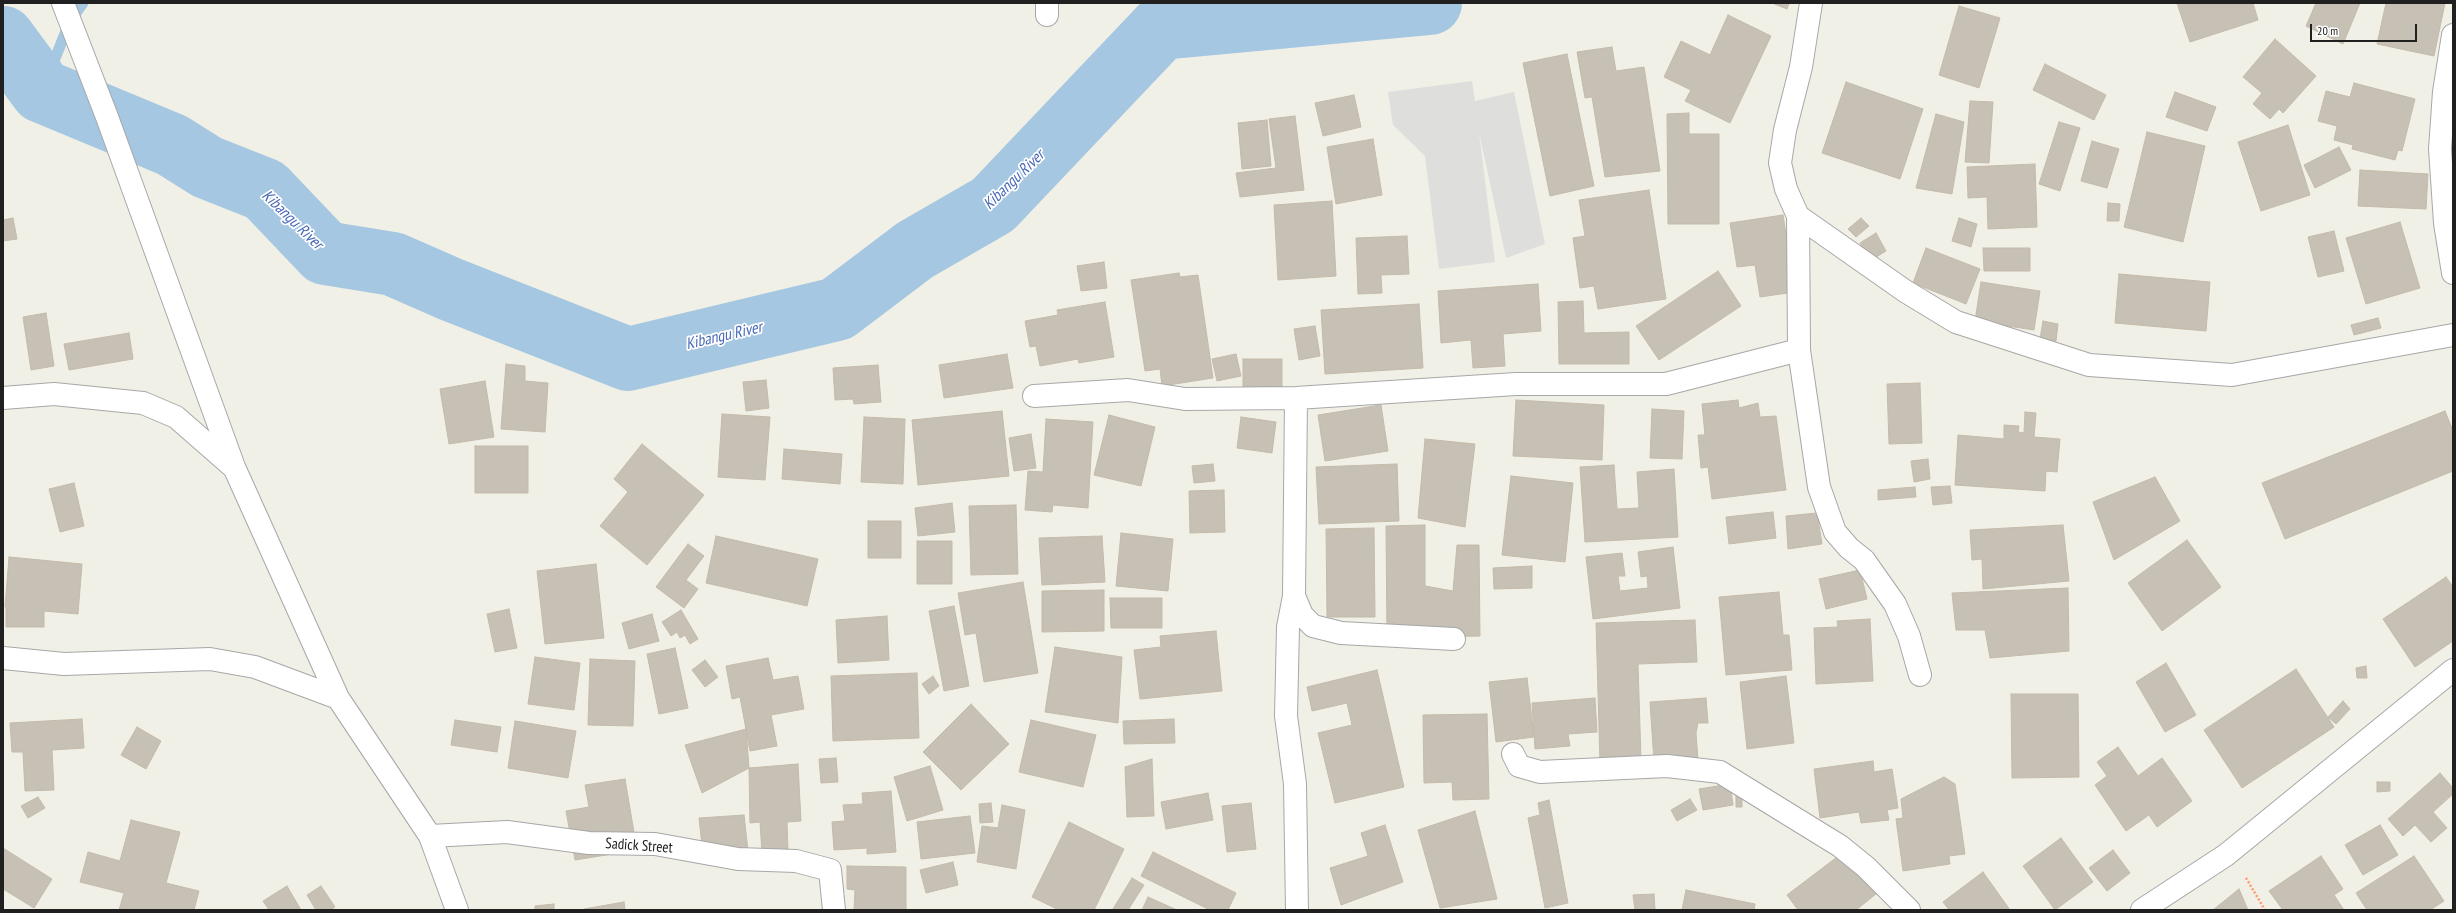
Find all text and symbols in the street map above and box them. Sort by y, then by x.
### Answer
scale bar [2312,16,2419,42]
text: 20 m [2317,23,2338,38]
water label: Kibangu River [980,146,1048,214]
water label: Kibangu River [258,186,326,254]
water label: Kibangu River [684,318,764,354]
street label: Sadick Street [605,835,673,857]

